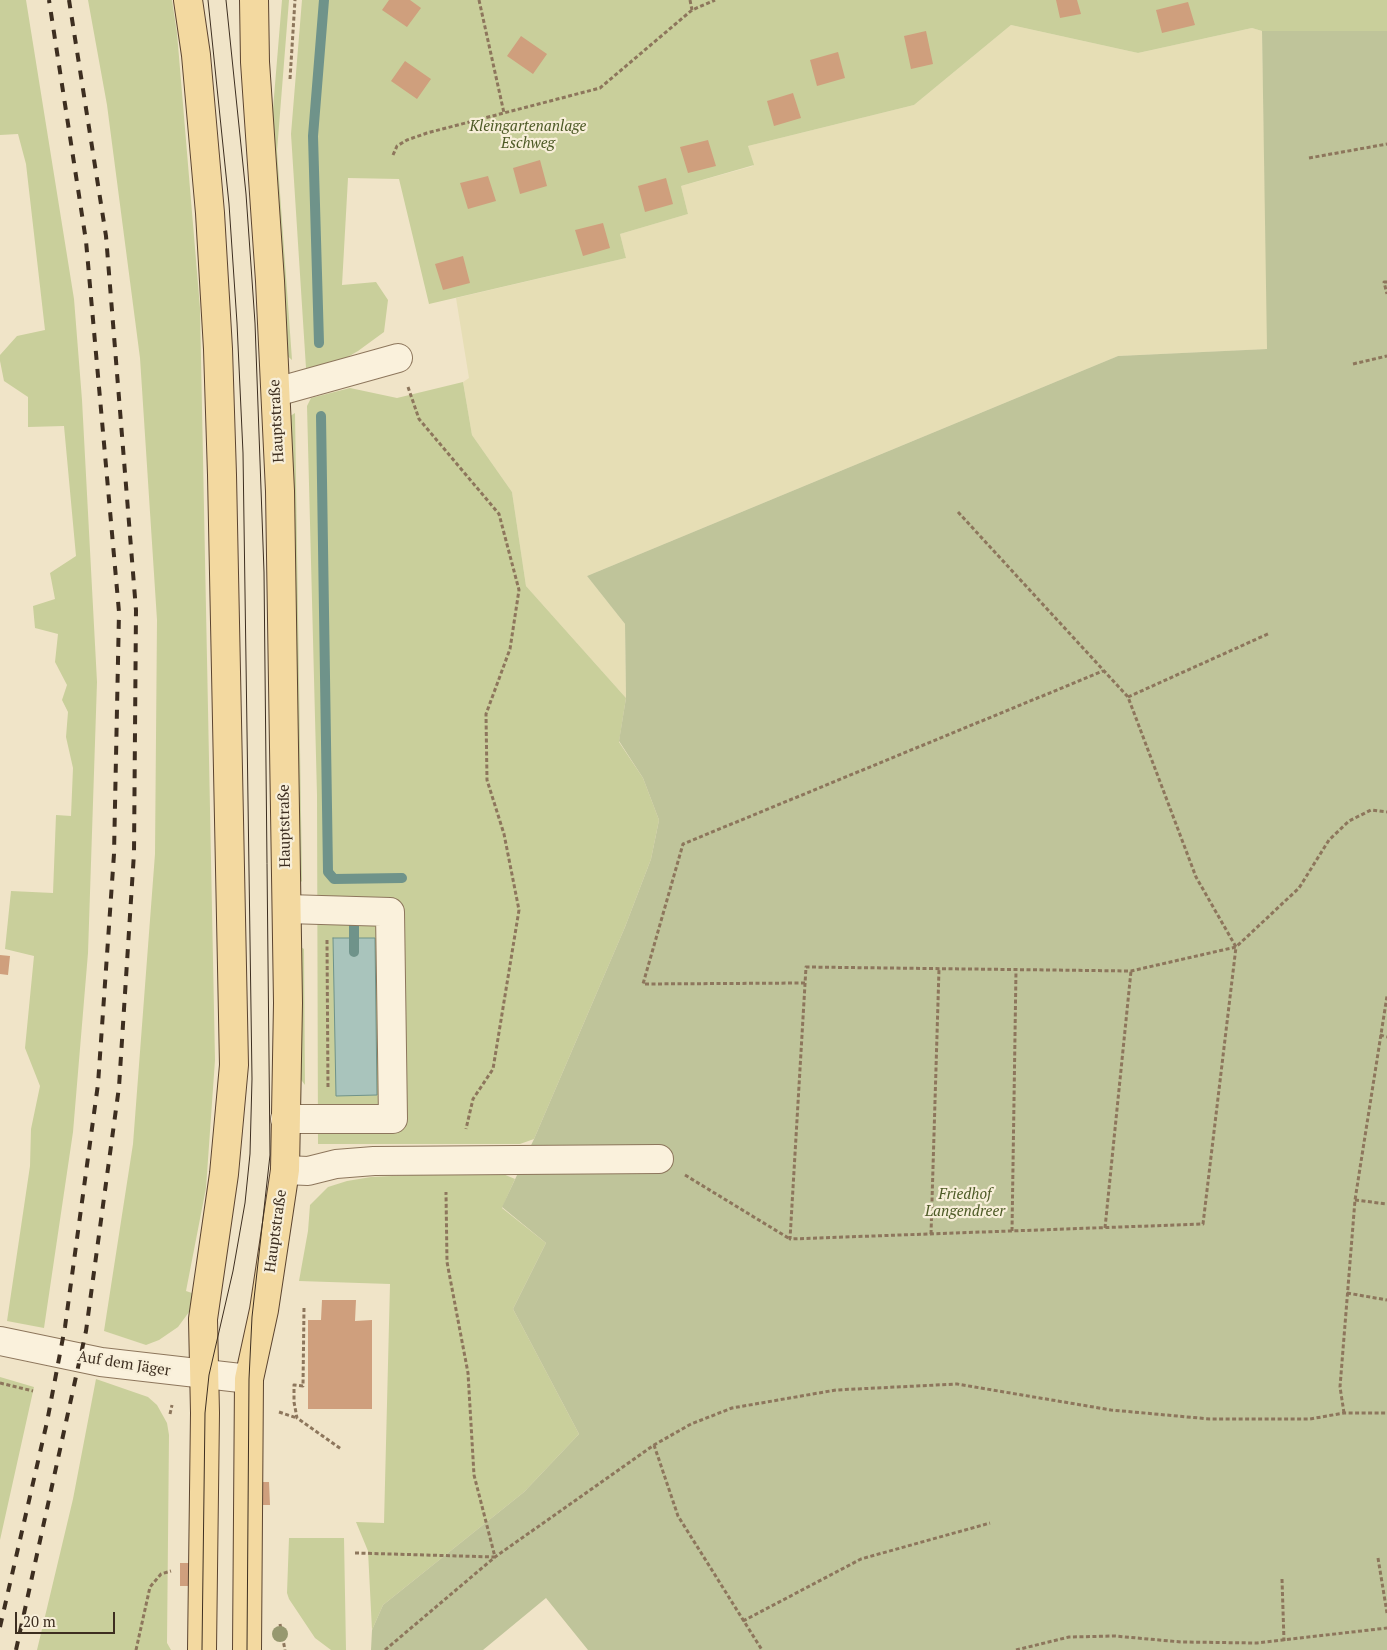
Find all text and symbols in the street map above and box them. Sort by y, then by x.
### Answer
park label: Kleingartenanlage Eschweg [470,118,586,153]
street label: Hauptstraße [266,379,288,463]
street label: Hauptstraße [275,784,295,868]
park label: Friedhof Langendreer [925,1186,1005,1221]
street label: Hauptstraße [261,1188,291,1274]
street label: Auf dem Jäger [76,1348,172,1380]
scale bar [18,1602,118,1634]
text: 20 m [23,1611,56,1631]

